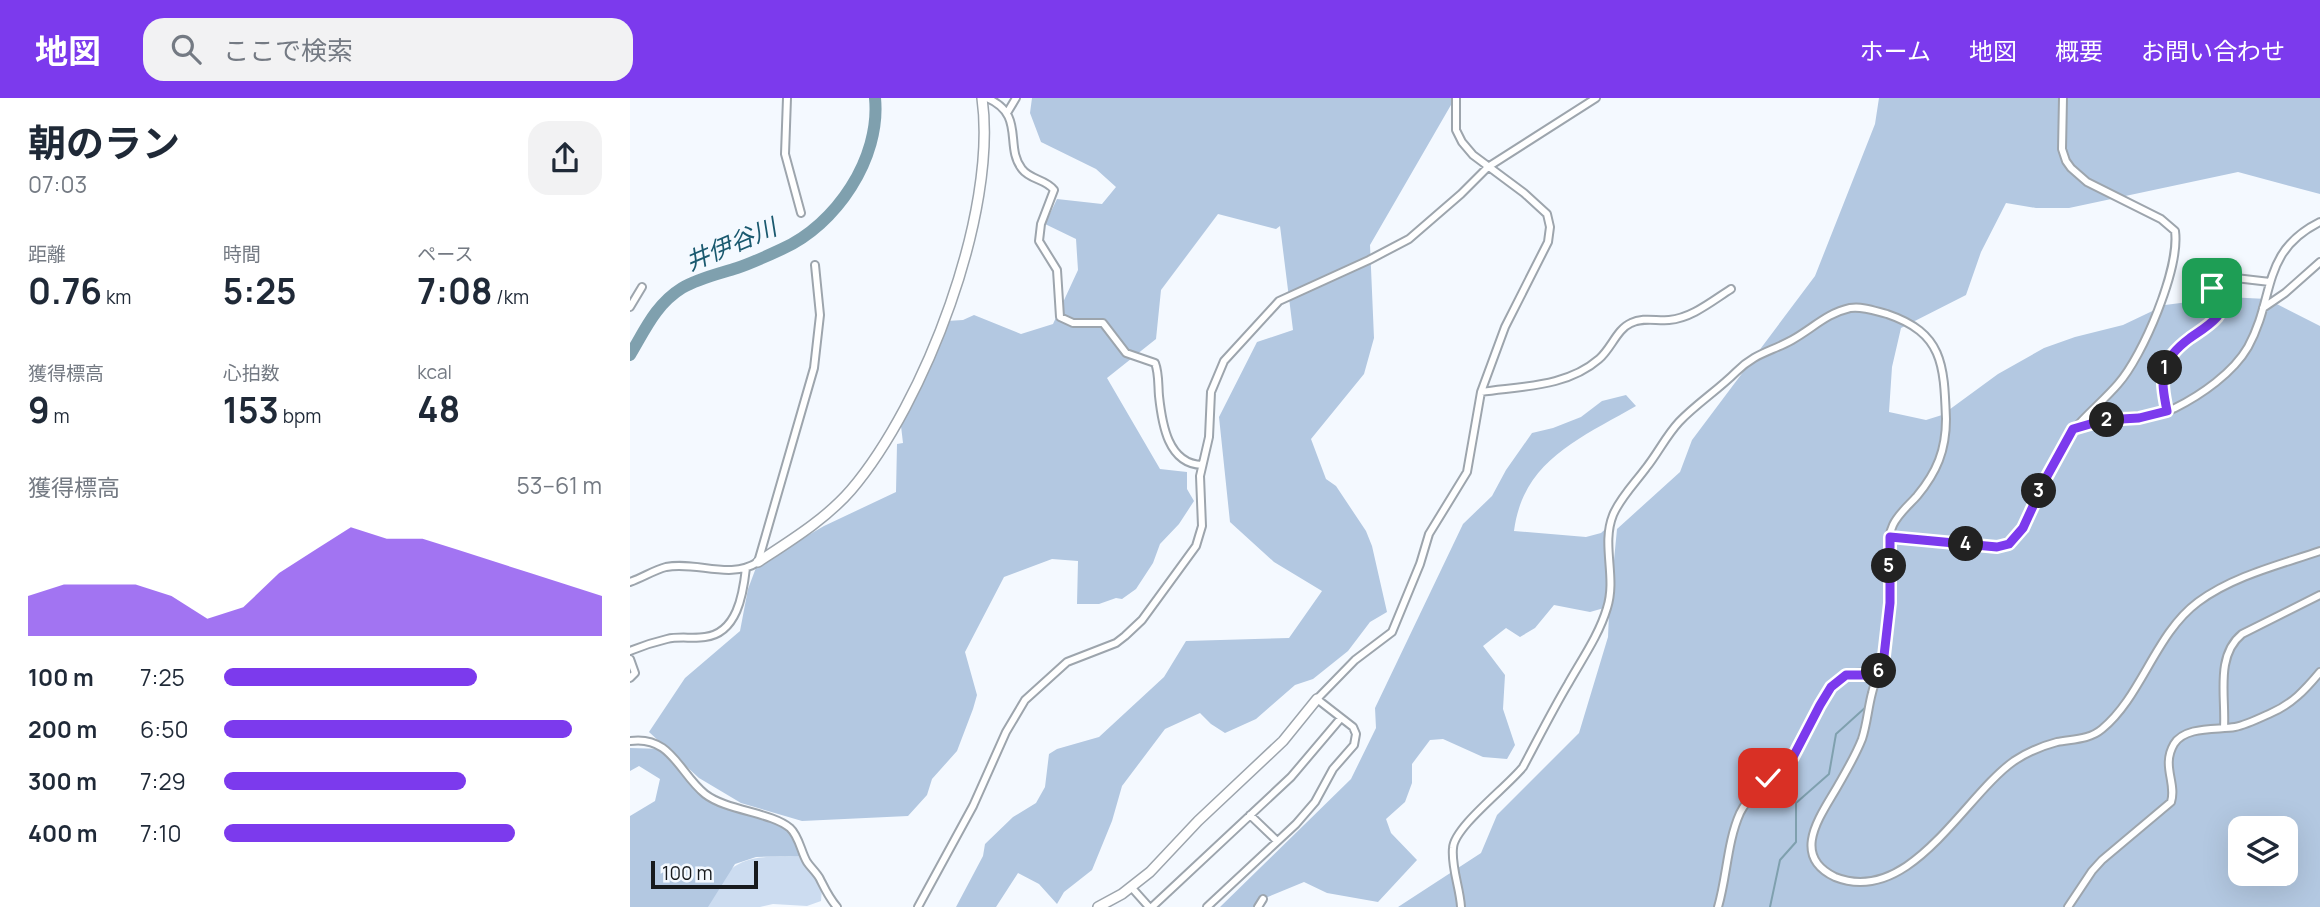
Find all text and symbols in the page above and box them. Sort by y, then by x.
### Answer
search box [143,18,633,81]
text: 地図 [35,28,101,73]
icon: search [167,30,205,68]
text: ここで検索 [223,32,353,68]
text: ホーム [1860,34,1931,67]
text: 地図 [1969,34,2017,67]
text: 概要 [2055,34,2103,67]
text: お問い合わせ [2141,34,2285,67]
text: 朝のラン [28,116,180,168]
button: share [528,121,602,195]
text: 07:03 [28,168,87,200]
water label: 井伊谷川 [680,209,784,278]
text: 距離 [28,241,66,267]
text: 時間 [223,241,261,267]
text: ペース [417,241,473,267]
pin [2182,258,2242,318]
text: 0.76 [28,267,102,315]
text: 5:25 [223,267,297,315]
text: 7:08 [417,267,492,315]
icon: arrive [2193,269,2231,307]
text: km [102,284,131,310]
text: /km [492,284,529,310]
pin: 1 [2148,350,2182,386]
text: 1 [2160,354,2169,380]
text: kcal [417,359,452,385]
text: 獲得標高 [28,360,104,386]
text: 心拍数 [223,360,280,386]
text: 48 [417,385,460,433]
text: 9 [28,386,50,434]
text: 153 [223,386,279,434]
pin: 2 [2090,402,2124,438]
text: m [50,403,70,429]
text: bpm [279,403,321,429]
text: 2 [2101,406,2112,432]
text: 53–61 m [517,469,602,501]
text: 獲得標高 [28,471,120,503]
pin: 3 [2022,474,2056,508]
text: 3 [2033,477,2044,503]
pin: 4 [1948,526,1984,562]
text: 4 [1960,530,1971,556]
pin: 5 [1872,548,1906,584]
text: 5 [1883,552,1894,578]
pin: 6 [1862,654,1896,688]
text: 6 [1873,657,1884,683]
text: 100 m [28,661,94,693]
text: 7:25 [140,661,185,693]
text: 200 m [28,713,97,745]
text: 6:50 [140,713,188,745]
pin [1738,748,1798,808]
icon: check [1749,759,1787,797]
text: 300 m [28,765,97,797]
text: 7:29 [140,765,186,797]
map controls [2228,816,2298,886]
button: layers [2228,816,2298,886]
text: 400 m [28,817,98,849]
text: 7:10 [140,817,181,849]
scale bar [651,858,758,890]
text: 100 m [662,860,713,886]

